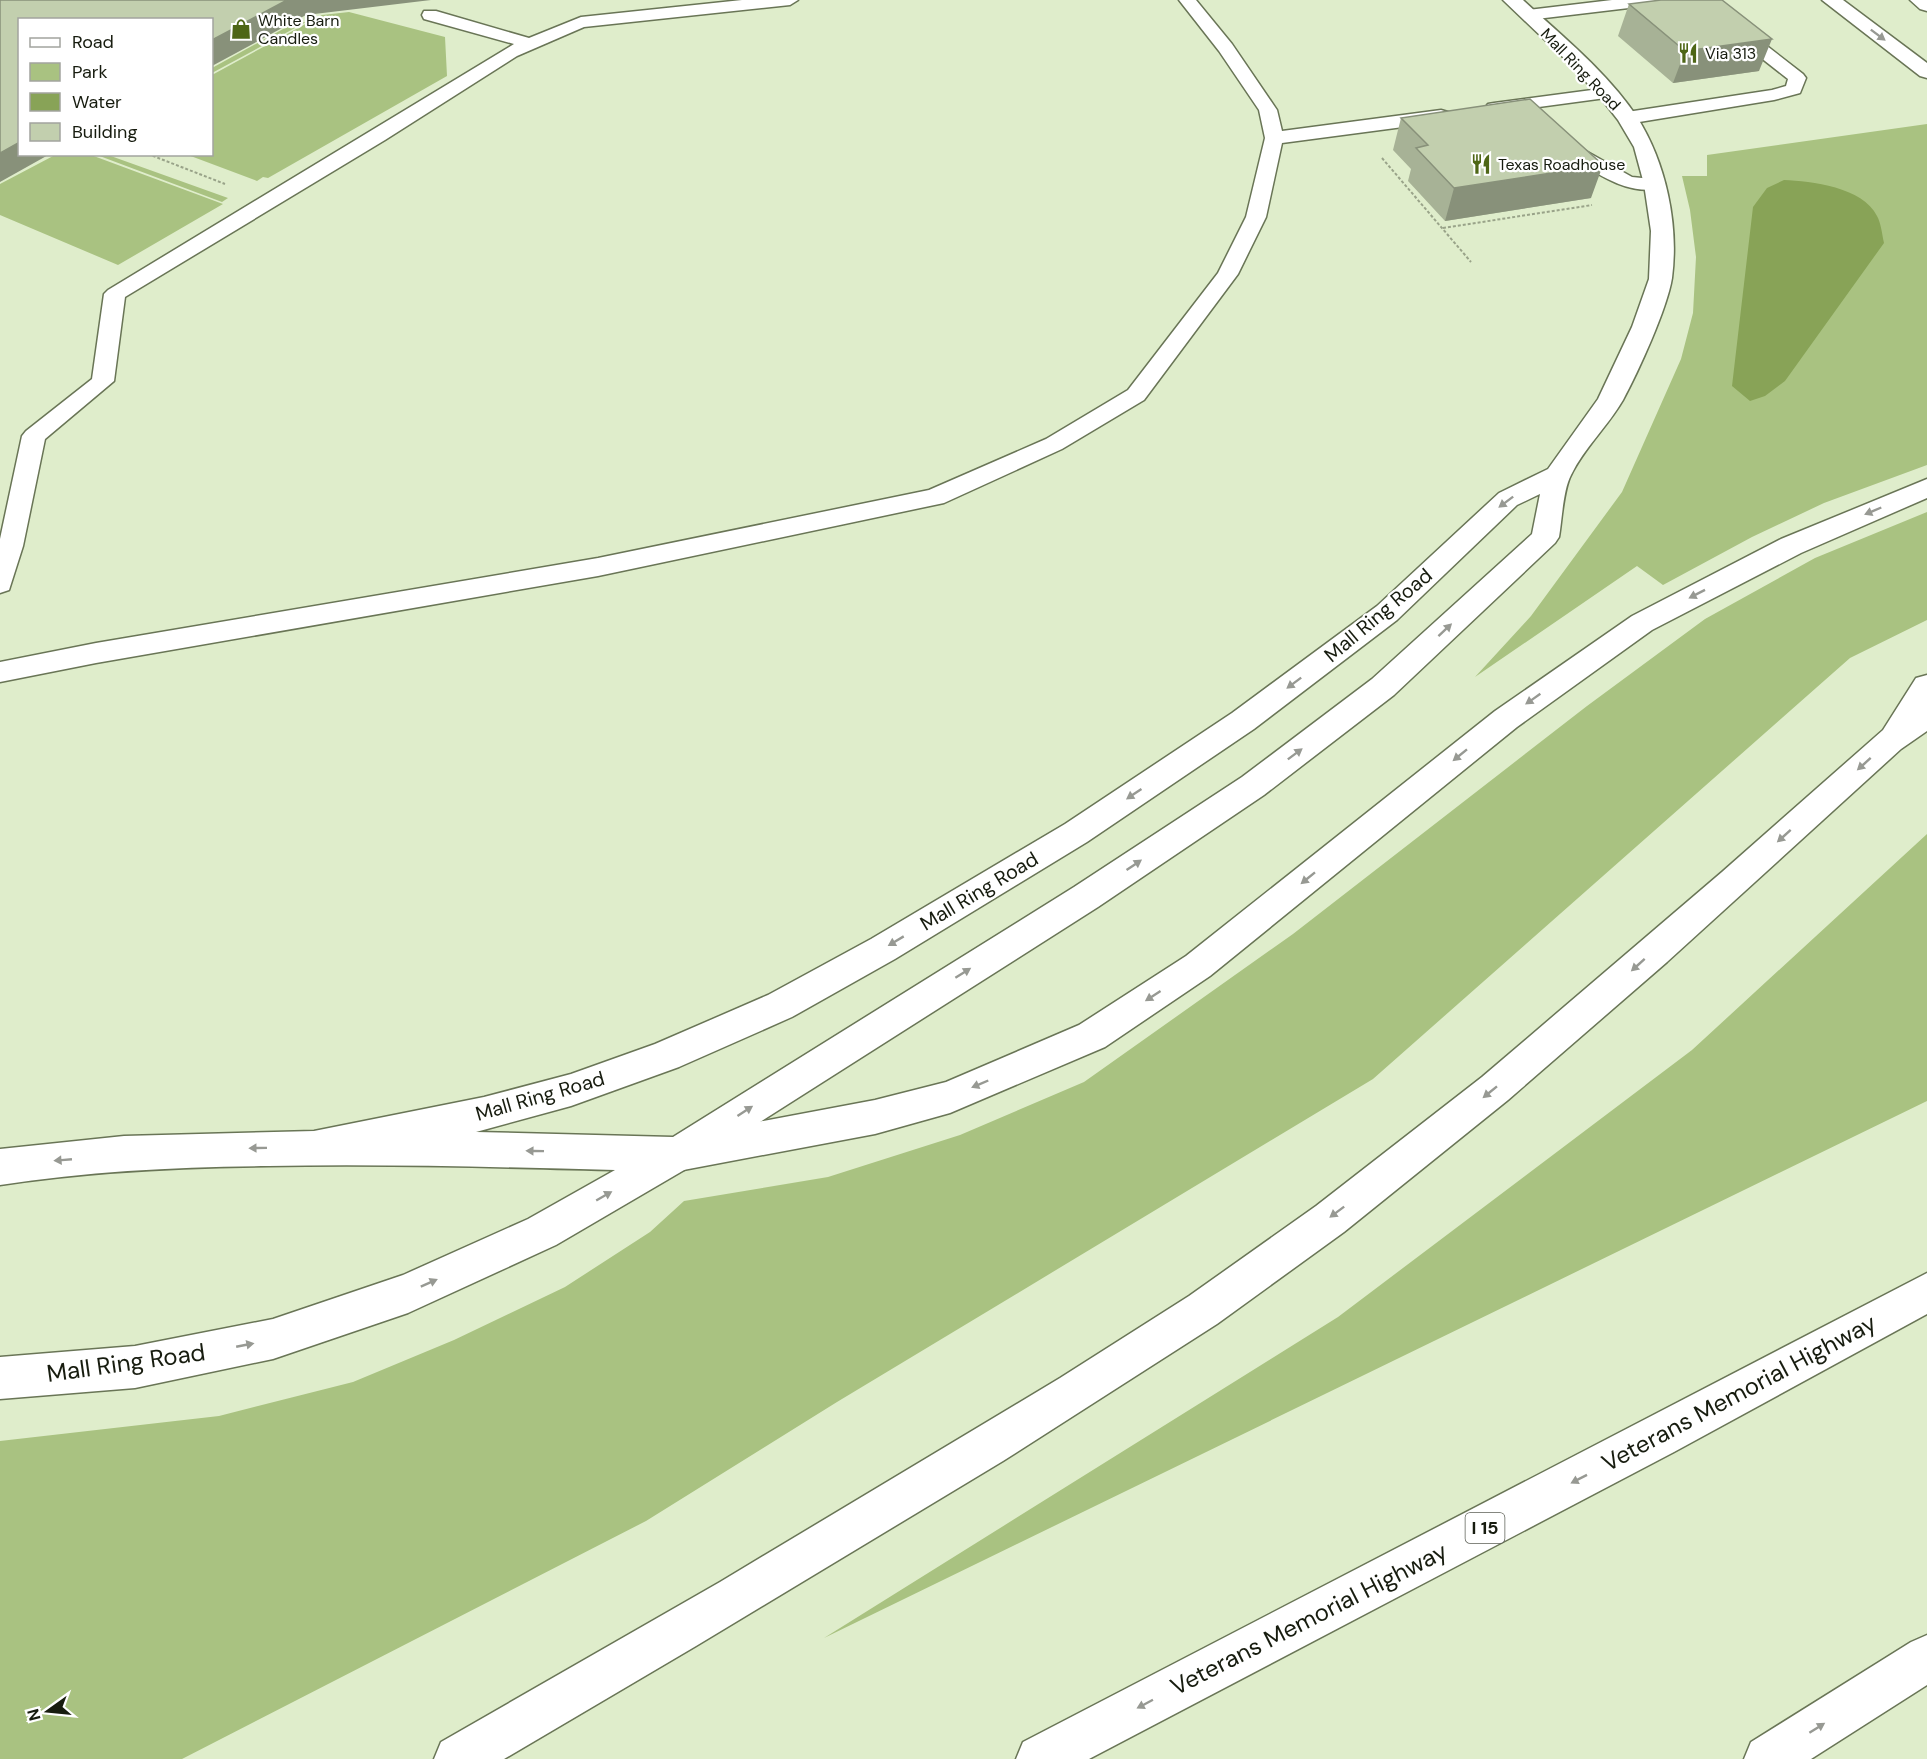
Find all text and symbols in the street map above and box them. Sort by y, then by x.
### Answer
place label: White Barn Candles [258,10,339,49]
shop icon: White Barn Candles [229,17,253,41]
legend [18,18,213,156]
street label: Mall Ring Road [1536,24,1625,115]
one-way arrow [1870,29,1886,41]
text: Road [72,30,114,54]
restaurant icon: Via 313 [1676,41,1700,65]
place label: Via 313 [1705,43,1756,64]
text: Park [72,60,108,84]
text: Water [72,90,122,114]
text: Building [72,120,137,144]
restaurant icon: Texas Roadhouse [1469,152,1493,176]
place label: Texas Roadhouse [1498,154,1625,175]
one-way arrow [1498,496,1514,509]
one-way arrow [1864,507,1882,516]
street label: Mall Ring Road [1319,562,1437,668]
one-way arrow [1688,589,1705,599]
one-way arrow [1437,623,1452,637]
one-way arrow [1286,677,1302,689]
one-way arrow [1526,693,1542,705]
one-way arrow [1286,748,1302,760]
one-way arrow [1452,749,1468,762]
one-way arrow [1857,757,1872,771]
one-way arrow [1126,789,1142,800]
one-way arrow [1777,829,1792,842]
street label: Mall Ring Road [915,846,1043,936]
one-way arrow [1126,859,1142,871]
one-way arrow [1301,871,1316,883]
one-way arrow [888,935,904,946]
one-way arrow [1631,958,1646,971]
one-way arrow [955,968,971,979]
one-way arrow [1145,990,1162,1001]
street label: Mall Ring Road [472,1065,608,1127]
one-way arrow [971,1080,989,1089]
one-way arrow [1483,1085,1498,1098]
one-way arrow [736,1106,753,1117]
one-way arrow [249,1144,268,1153]
one-way arrow [526,1147,545,1156]
one-way arrow [54,1155,73,1165]
one-way arrow [596,1191,613,1201]
one-way arrow [1329,1206,1345,1219]
one-way arrow [421,1278,439,1288]
street label: Veterans Memorial Highway [1596,1307,1881,1478]
street label: Mall Ring Road [45,1336,207,1389]
one-way arrow [235,1340,254,1349]
one-way arrow [1570,1474,1587,1484]
road number: I 15 [1466,1513,1504,1543]
street label: Veterans Memorial Highway [1165,1535,1452,1702]
north arrow [18,1681,78,1741]
one-way arrow [1137,1700,1154,1709]
text: N [22,1706,46,1723]
one-way arrow [1809,1722,1825,1733]

